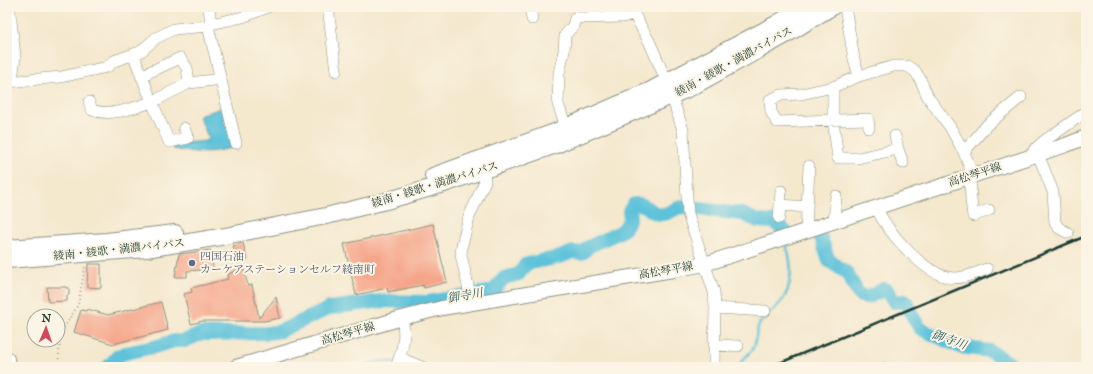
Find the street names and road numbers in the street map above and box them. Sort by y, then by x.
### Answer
street label: 綾南・綾歌・満濃バイパス [673,24,795,100]
street label: 綾南・綾歌・満濃バイパス [370,159,500,211]
street label: 高松琴平線 [947,160,1003,190]
street label: 綾南・綾歌・満濃バイパス [53,236,185,264]
street label: 高松琴平線 [638,259,694,283]
street label: 高松琴平線 [320,320,376,348]

